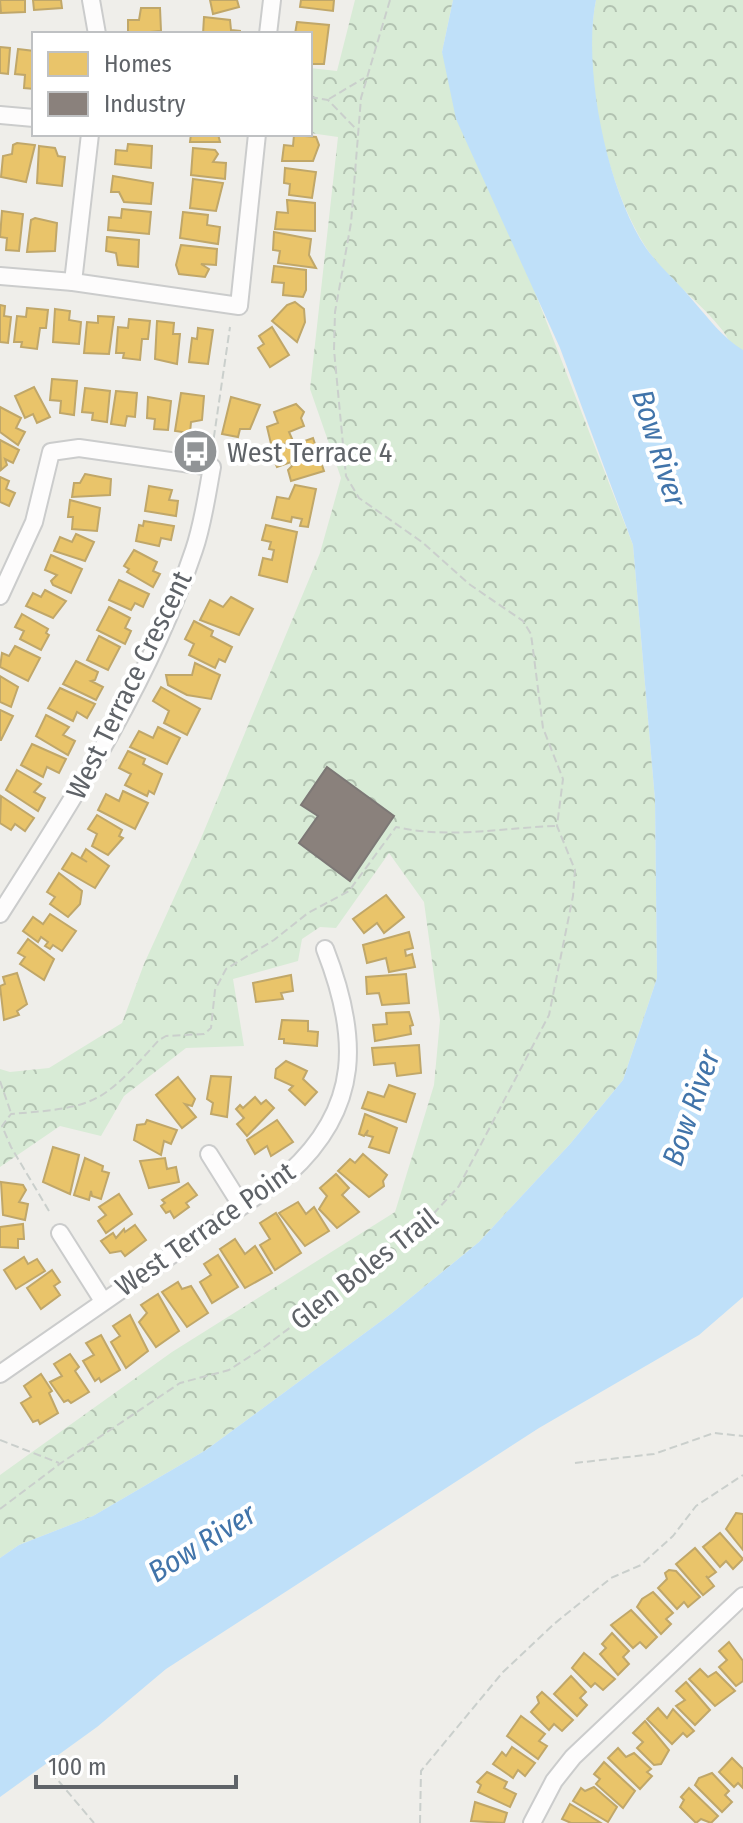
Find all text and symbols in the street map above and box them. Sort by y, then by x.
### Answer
legend [32,32,312,136]
text: Homes [104,50,172,78]
text: Industry [104,90,186,118]
water label: Bow River [624,385,694,512]
bus stop icon: West Terrace 4 [172,428,220,476]
place label: West Terrace 4 [227,436,392,469]
street label: West Terrace Crescent [59,565,199,804]
water label: Bow River [654,1044,728,1171]
street label: West Terrace Point [109,1154,302,1303]
street label: Glen Boles Trail [284,1201,444,1337]
water label: Bow River [141,1495,264,1590]
scale bar [36,1739,236,1789]
text: 100 m [48,1753,106,1781]

